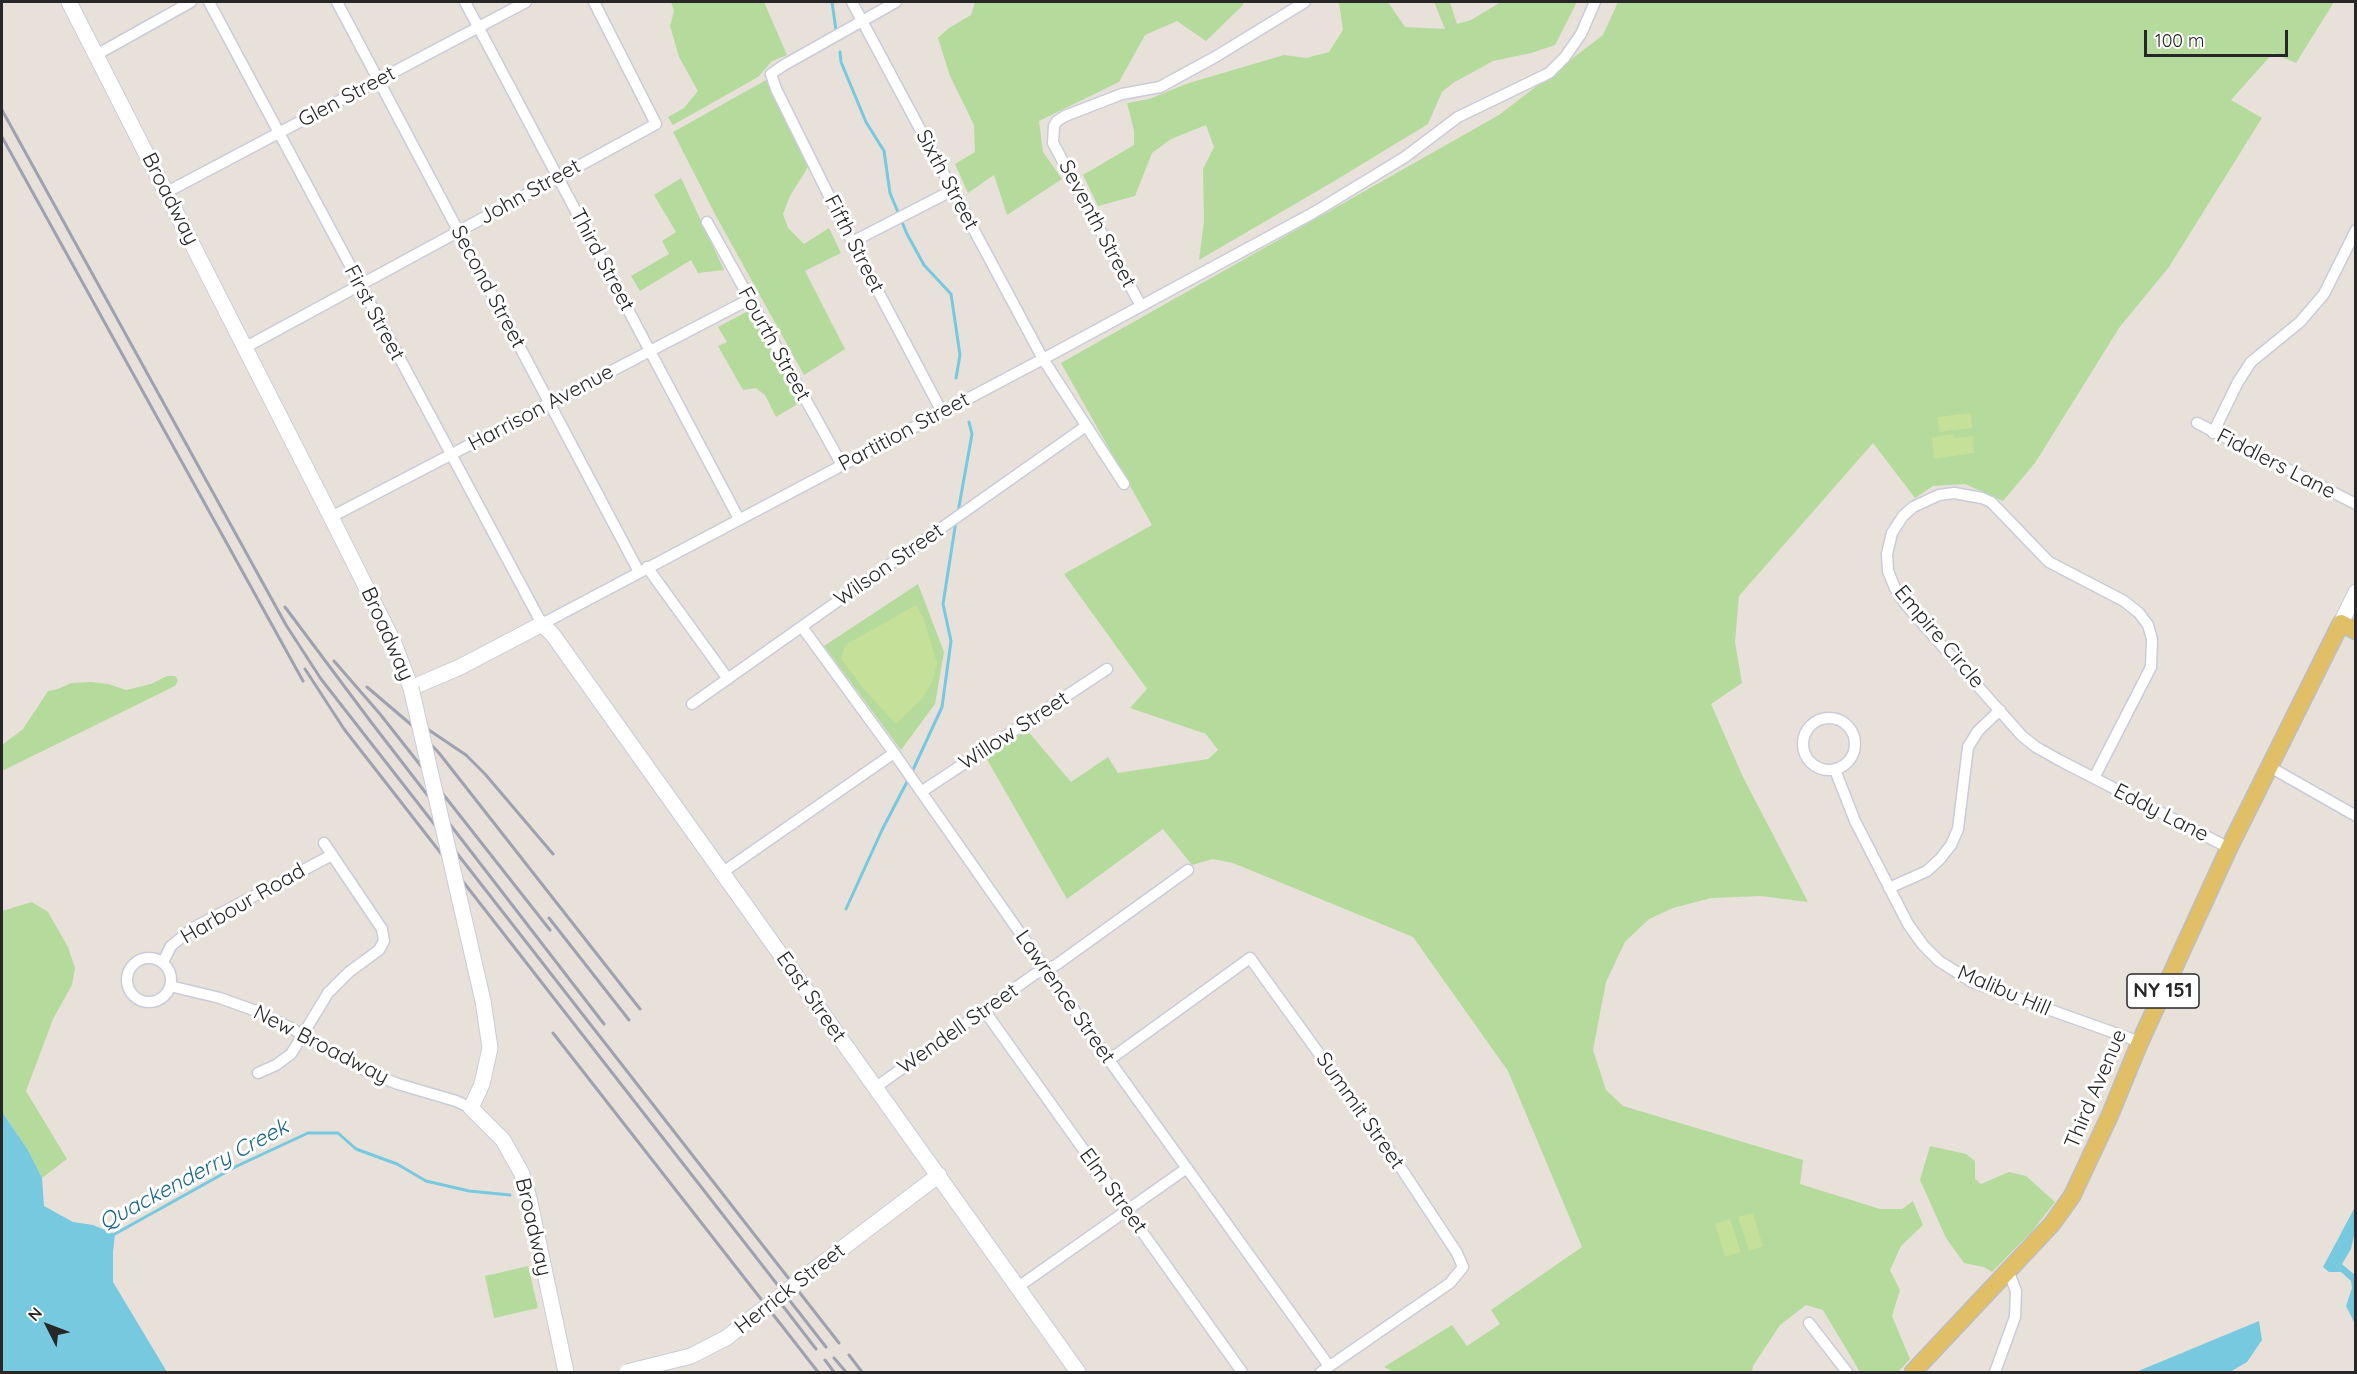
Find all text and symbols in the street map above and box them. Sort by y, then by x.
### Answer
scale bar [2147,18,2291,56]
text: 100 m [2155,29,2204,52]
street label: Glen Street [294,61,400,133]
street label: Sixth Street [910,126,984,234]
street label: Broadway [136,149,204,249]
street label: John Street [475,154,585,230]
street label: Seventh Street [1053,156,1141,292]
street label: Fifth Street [819,191,889,297]
street label: Third Street [564,204,640,316]
street label: Second Street [445,221,531,353]
street label: First Street [338,261,410,365]
street label: Fourth Street [732,283,816,405]
street label: Harrison Avenue [464,359,618,457]
street label: Partition Street [834,387,974,477]
street label: Fiddlers Lane [2212,423,2340,505]
street label: Wilson Street [830,518,948,612]
street label: Empire Circle [1889,580,1989,694]
street label: Broadway [355,583,419,685]
street label: Willow Street [954,686,1074,776]
street label: Eddy Lane [2109,778,2213,848]
street label: Harbour Road [176,858,310,950]
street label: Lawrence Street [1010,925,1120,1069]
street label: East Street [771,947,851,1047]
street label: Malibu Hill [1953,960,2055,1022]
road number: NY 151 [2127,974,2199,1008]
street label: Wendell Street [893,978,1023,1080]
street label: New Broadway [249,1000,393,1090]
street label: Third Avenue [2060,1026,2132,1152]
street label: Summit Street [1310,1048,1410,1174]
water label: Quackenderry Creek [95,1114,293,1236]
street label: Elm Street [1074,1144,1152,1238]
street label: Broadway [509,1175,557,1279]
street label: Herrick Street [730,1238,850,1340]
north arrow [18,1296,78,1356]
text: N [23,1303,46,1325]

